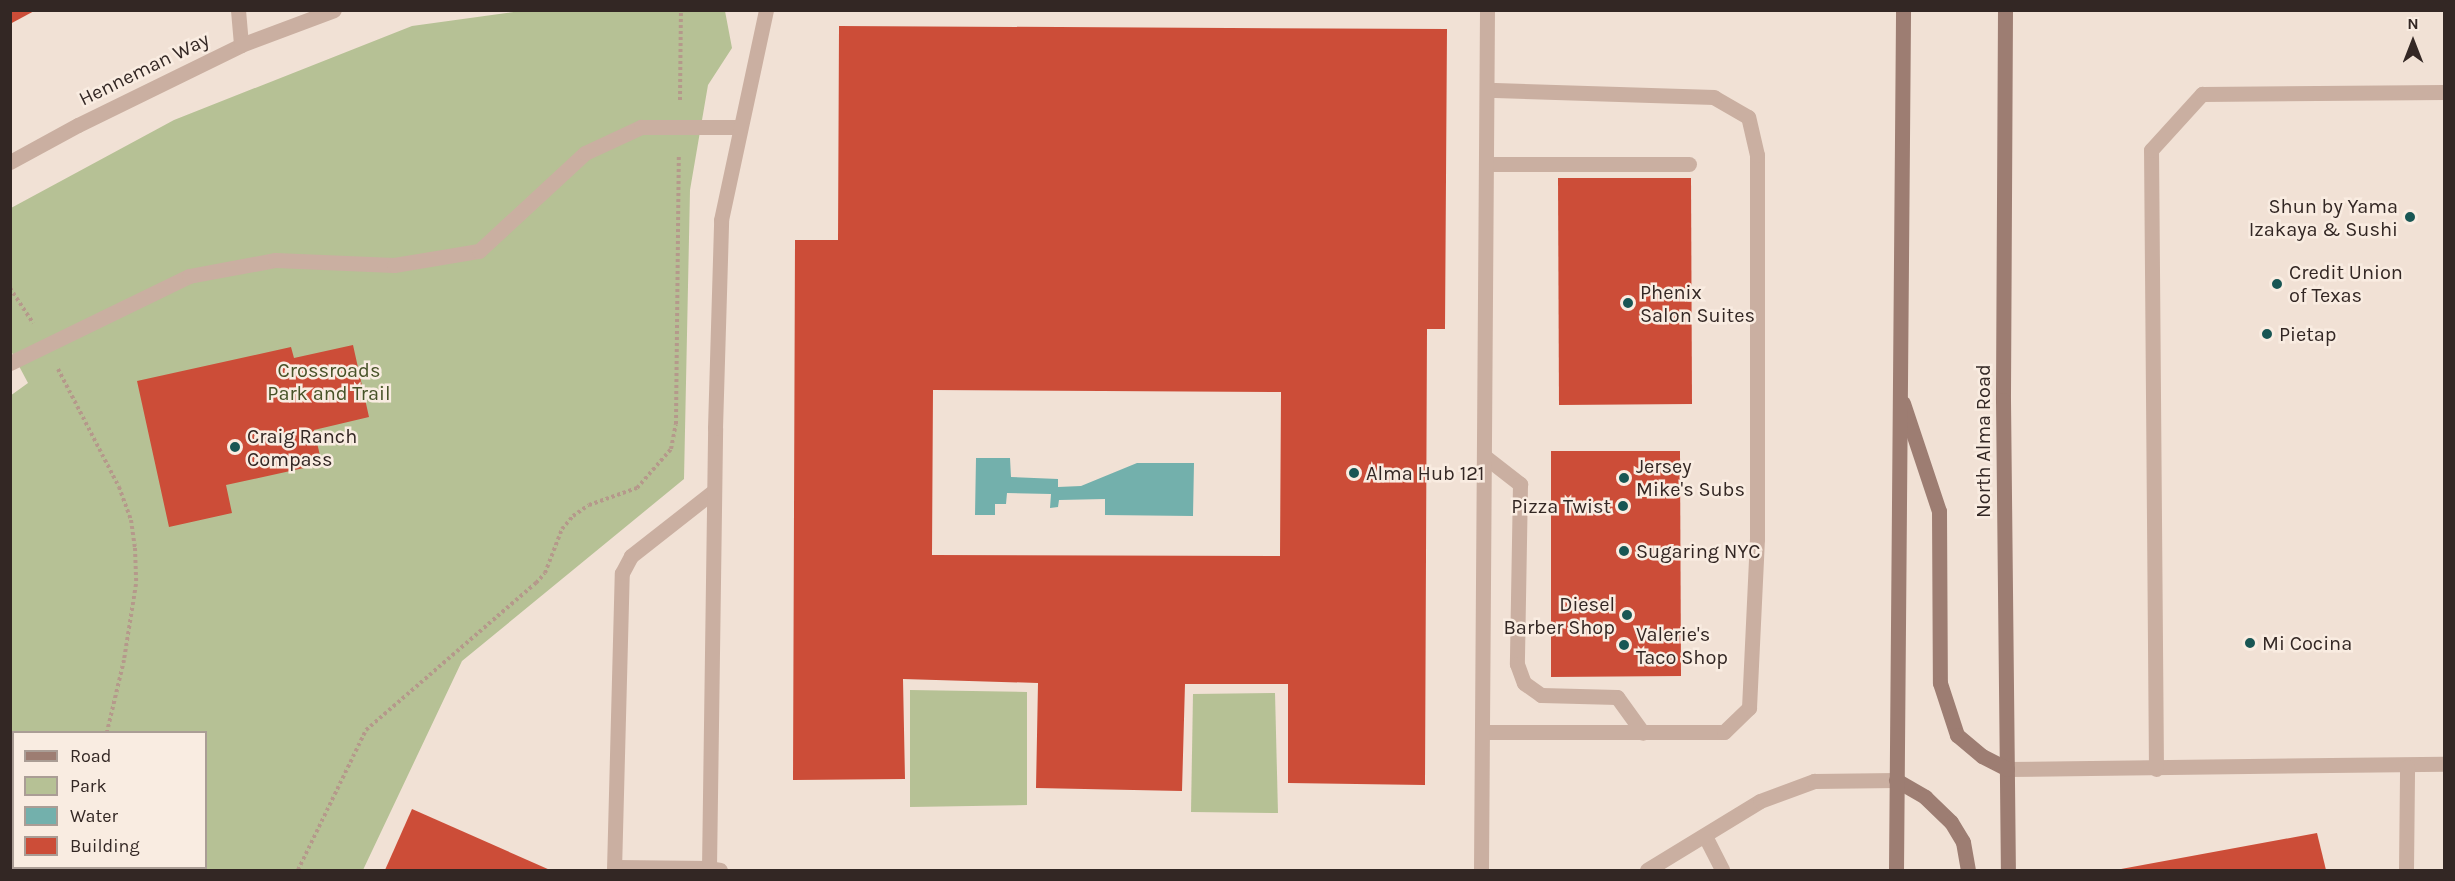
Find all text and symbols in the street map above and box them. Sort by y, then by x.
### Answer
north arrow [2383,12,2443,72]
text: N [2407,14,2419,33]
street label: Henneman Way [75,27,213,111]
place label: Shun by Yama Izakaya & Sushi [2249,194,2398,241]
marker: Shun by Yama Izakaya & Sushi [2403,210,2417,224]
place label: Credit Union of Texas [2289,260,2403,307]
marker: Credit Union of Texas [2270,277,2284,291]
place label: Phenix Salon Suites [1640,280,1755,327]
marker: Phenix Salon Suites [1621,296,1635,310]
place label: Pietap [2279,322,2337,346]
marker: Pietap [2260,327,2274,341]
park label: Crossroads Park and Trail [267,358,391,405]
street label: North Alma Road [1971,364,1995,518]
place label: Craig Ranch Compass [247,424,357,471]
marker: Craig Ranch Compass [228,440,242,454]
place label: Jersey Mike's Subs [1636,454,1745,501]
place label: Alma Hub 121 [1366,461,1484,485]
marker: Alma Hub 121 [1347,466,1361,480]
marker: Jersey Mike's Subs [1617,471,1631,485]
place label: Pizza Twist [1511,494,1611,518]
marker: Pizza Twist [1616,499,1630,513]
place label: Sugaring NYC [1636,539,1760,563]
marker: Sugaring NYC [1617,544,1631,558]
place label: Diesel Barber Shop [1503,592,1615,639]
marker: Diesel Barber Shop [1620,608,1634,622]
place label: Valerie's Taco Shop [1636,622,1728,669]
place label: Mi Cocina [2262,631,2352,655]
marker: Mi Cocina [2243,636,2257,650]
marker: Valerie's Taco Shop [1617,638,1631,652]
legend [12,731,207,869]
text: Road [70,745,111,767]
text: Park [70,775,107,797]
text: Water [70,805,118,827]
text: Building [70,835,140,857]

